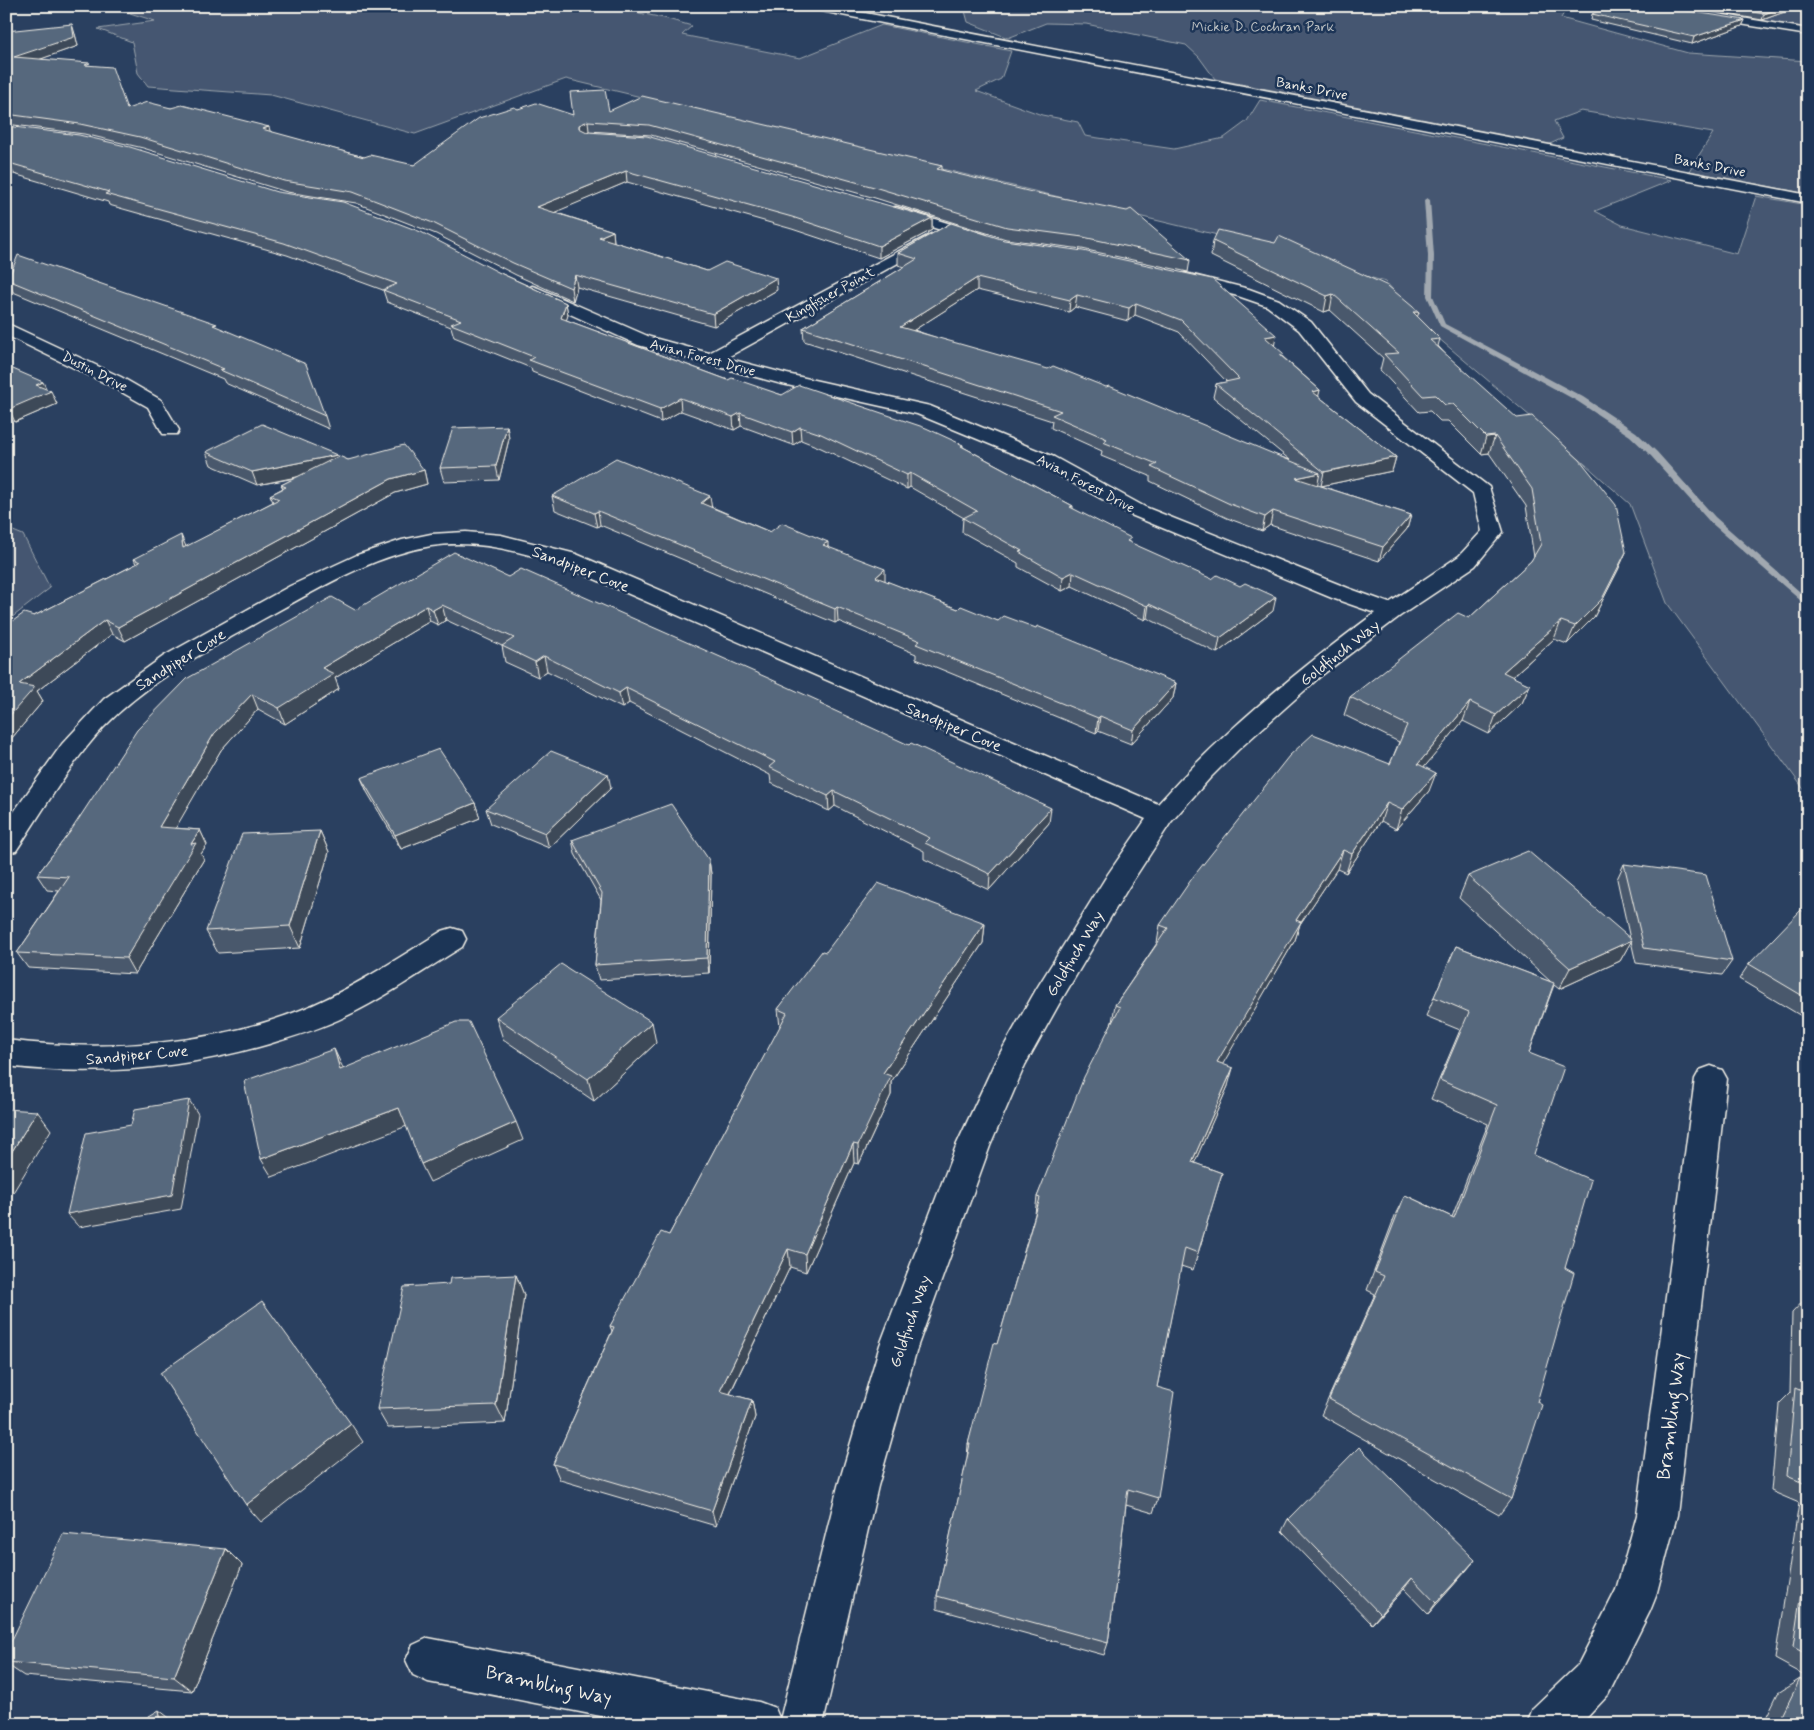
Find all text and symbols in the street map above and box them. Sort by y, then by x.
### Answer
park label: Mickie D. Cochran Park [1191,18,1335,36]
street label: Banks Drive [1275,73,1349,105]
street label: Banks Drive [1673,150,1747,182]
street label: Kingfisher Point [783,263,879,328]
street label: Avian Forest Drive [648,335,757,381]
street label: Dustin Drive [59,348,130,396]
street label: Avian Forest Drive [1033,450,1138,517]
street label: Sandpiper Cove [529,541,632,598]
street label: Goldfinch Way [1295,615,1384,691]
street label: Sandpiper Cove [132,624,230,696]
street label: Sandpiper Cove [902,698,1005,757]
street label: Goldfinch Way [1041,907,1109,1001]
street label: Sandpiper Cove [85,1041,189,1070]
street label: Goldfinch Way [885,1272,936,1371]
street label: Brambling Way [1651,1351,1695,1482]
street label: Brambling Way [483,1660,614,1714]

